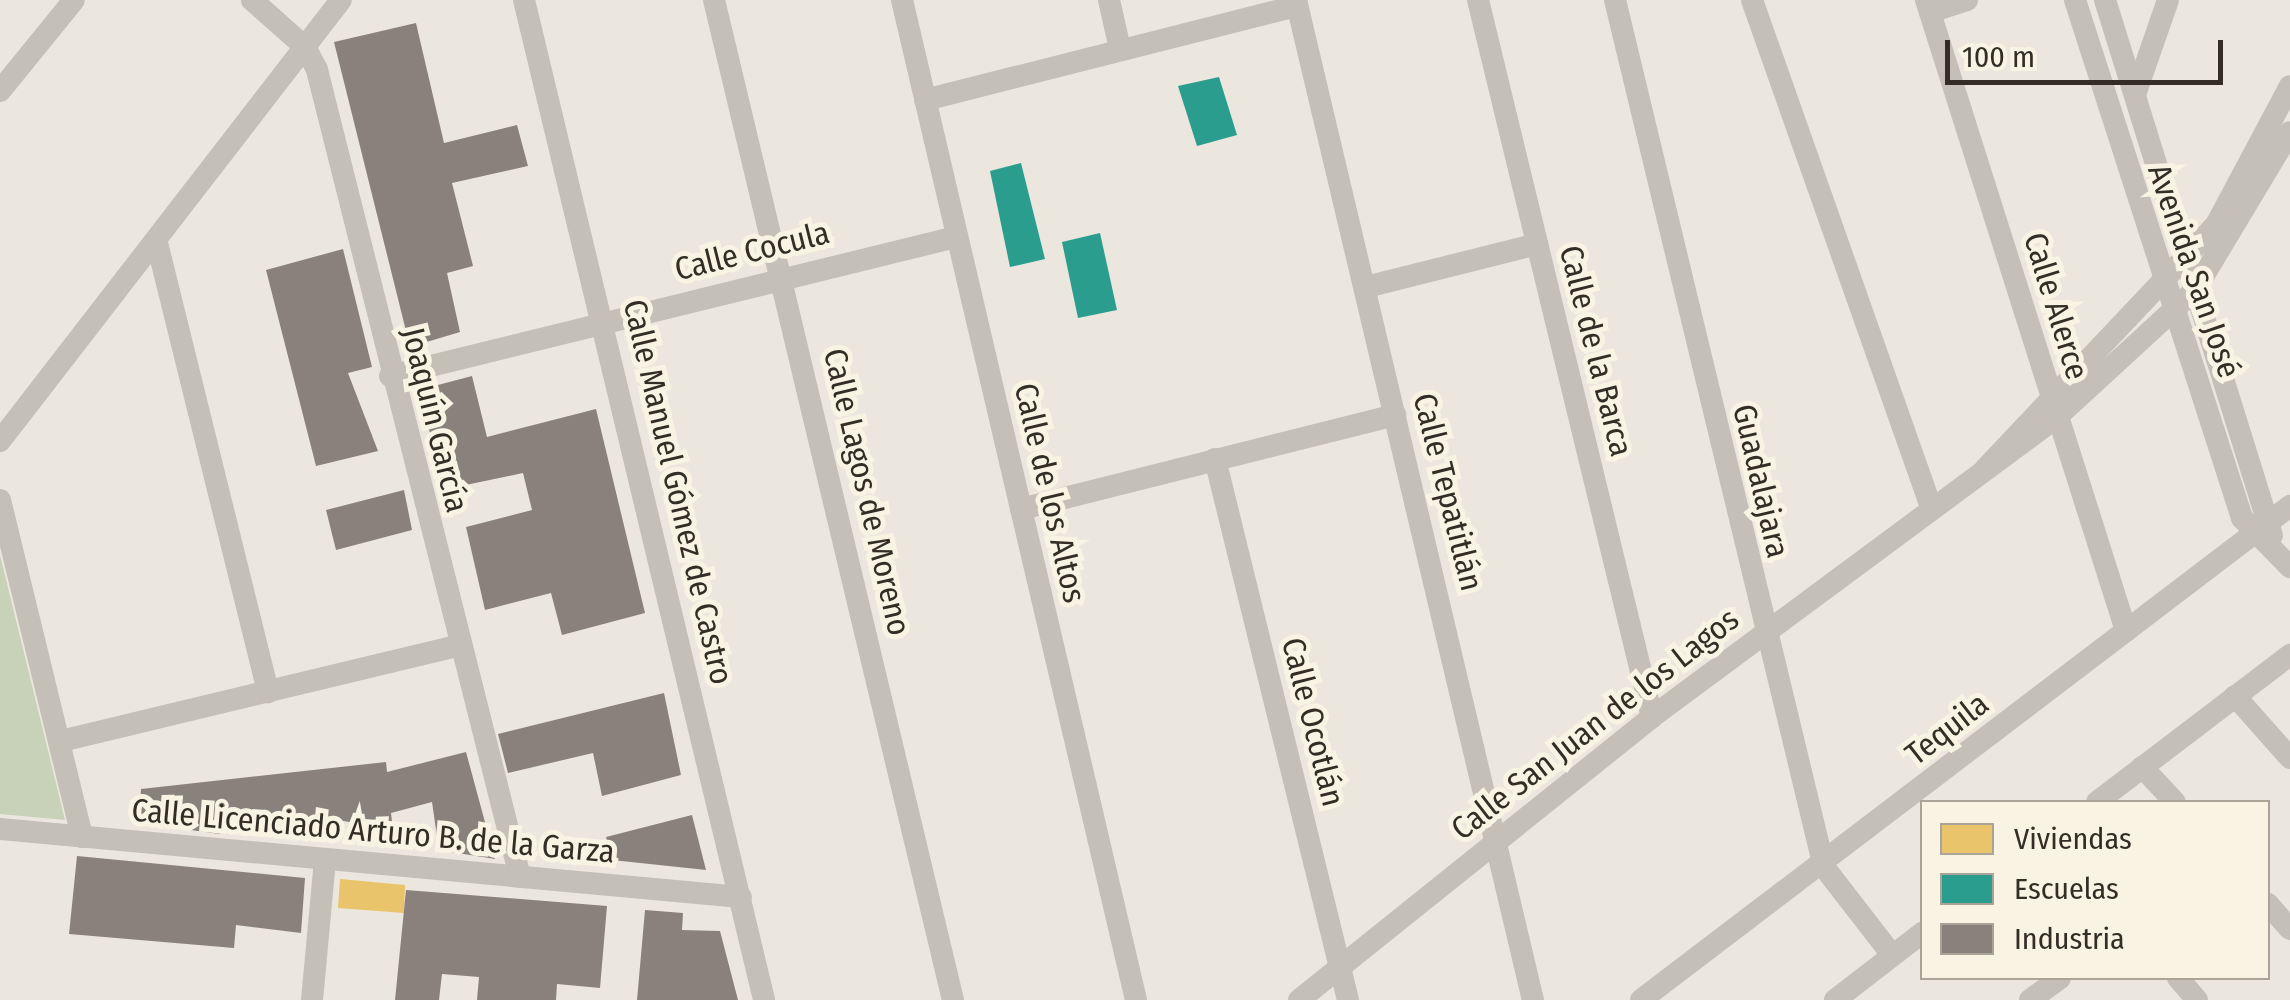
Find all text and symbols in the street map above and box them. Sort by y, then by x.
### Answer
scale bar [1950,20,2228,82]
text: 100 m [1962,39,2035,75]
street label: Avenida San José [2140,159,2248,383]
street label: Calle Cocula [671,213,833,289]
street label: Calle Alerce [2015,228,2097,384]
street label: Calle de la Barca [1551,242,1641,460]
street label: Calle Manuel Gómez de Castro [615,296,741,688]
street label: Joaquín García [394,324,476,516]
street label: Calle Lagos de Moreno [815,345,919,639]
street label: Calle de los Altos [1006,380,1094,606]
street label: Calle Tepatitlán [1405,389,1491,595]
street label: Guadalajara [1725,400,1797,562]
street label: Calle San Juan de los Lagos [1444,600,1746,848]
street label: Calle Ocotlán [1274,634,1352,810]
street label: Tequila [1898,685,1996,773]
street label: Calle Licenciado Arturo B. de la Garza [130,791,616,871]
legend [1920,800,2270,980]
text: Viviendas [2014,821,2132,857]
text: Escuelas [2014,871,2119,907]
text: Industria [2014,921,2125,957]

